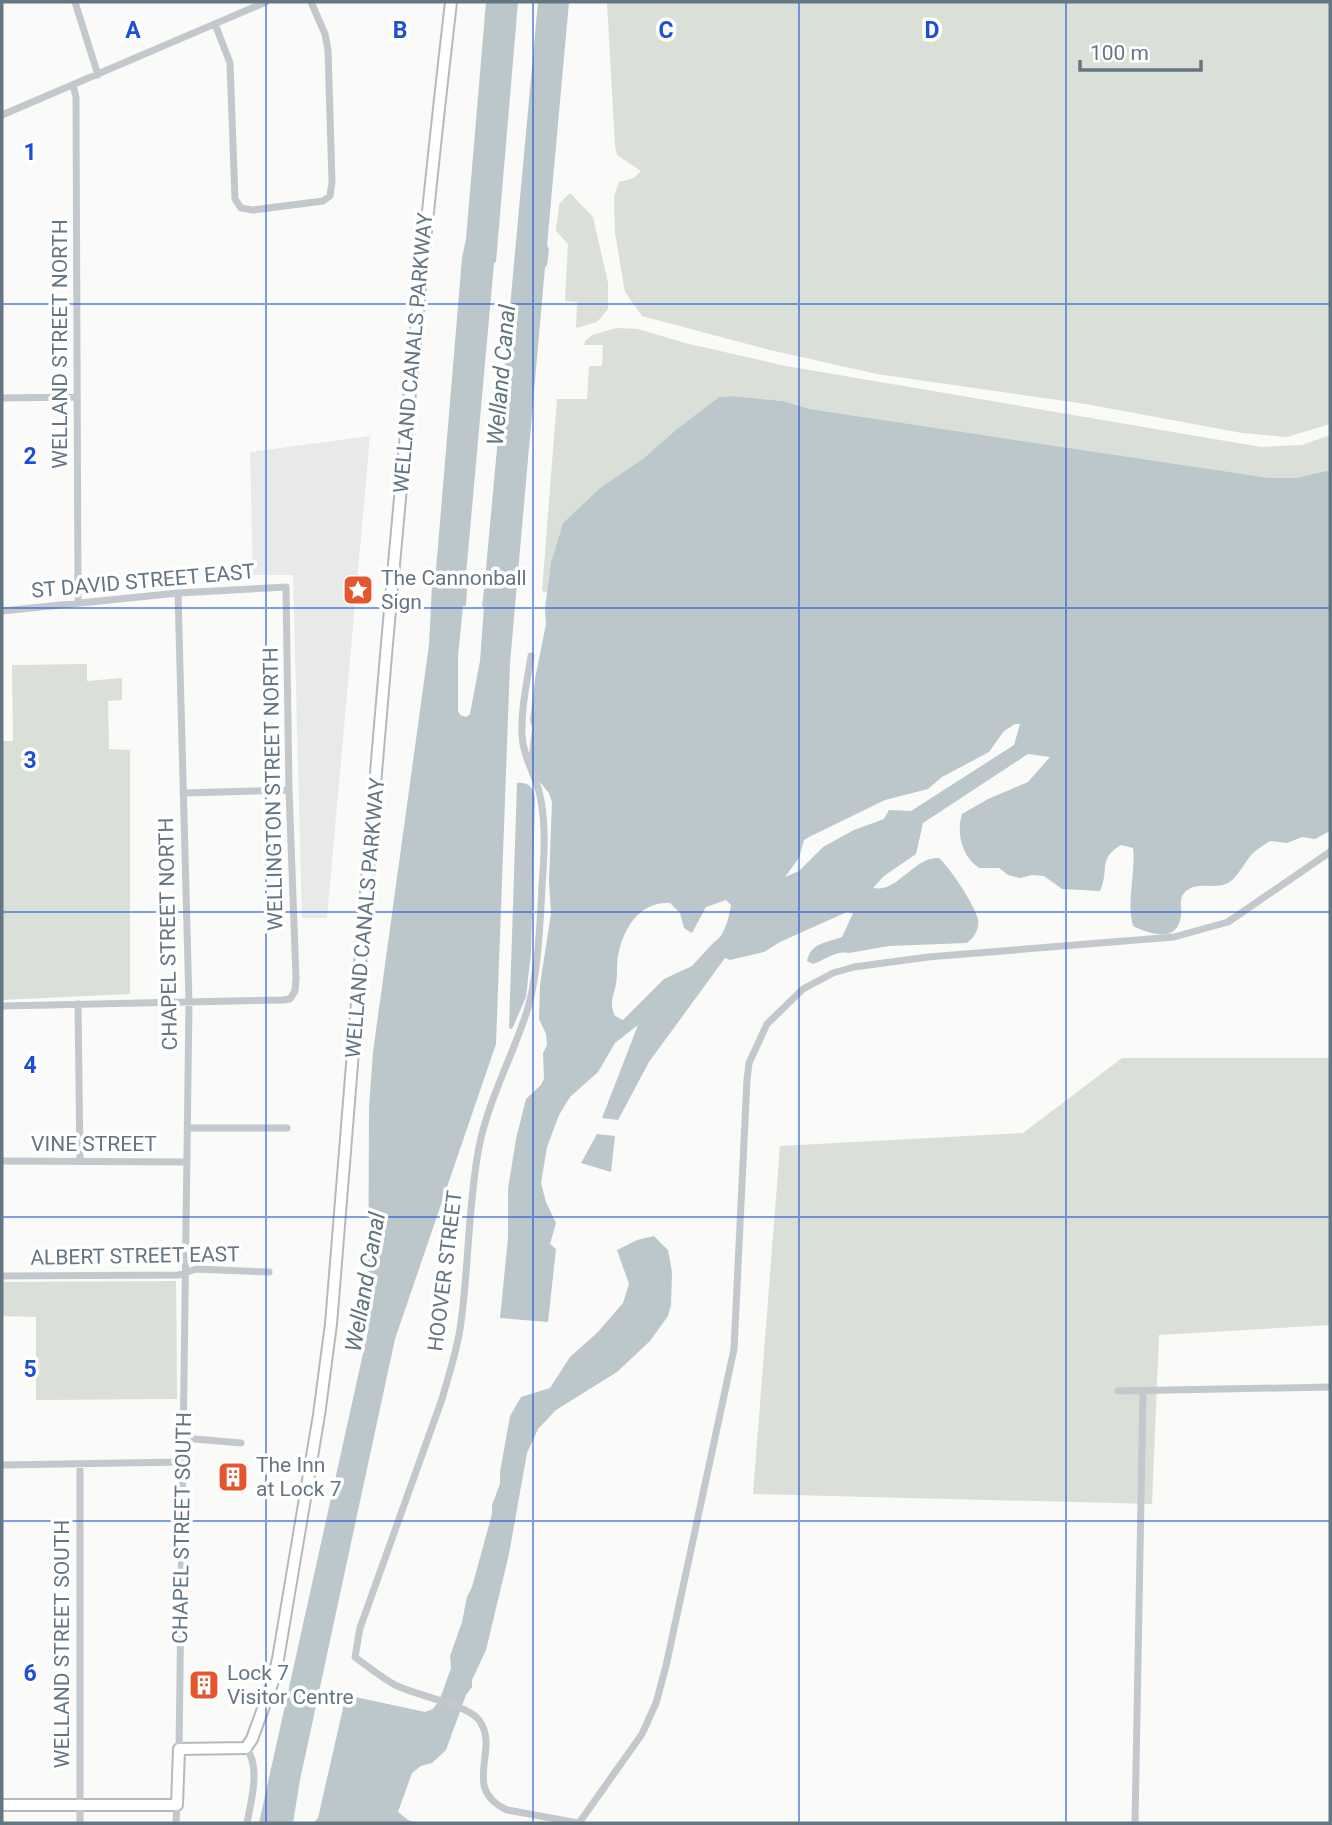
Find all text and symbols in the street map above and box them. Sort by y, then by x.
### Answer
text: A [125,17,141,44]
text: B [393,17,407,44]
text: C [658,17,674,44]
text: D [925,17,939,44]
scale bar [1080,28,1201,72]
text: 100 m [1090,41,1149,65]
text: 1 [23,139,37,166]
street label: WELLAND CANALS PARKWAY [389,211,437,494]
street label: WELLAND STREET NORTH [48,219,72,469]
water label: Welland Canal [482,303,521,447]
text: 2 [23,443,37,470]
street label: ST DAVID STREET EAST [30,559,256,603]
place label: The Cannonball Sign [381,566,527,614]
place icon: The Cannonball Sign [341,573,375,607]
street label: WELLINGTON STREET NORTH [259,647,287,931]
text: 3 [23,747,37,774]
street label: WELLAND CANALS PARKWAY [341,776,389,1059]
street label: CHAPEL STREET NORTH [154,817,182,1051]
text: 4 [23,1052,37,1079]
street label: VINE STREET [31,1132,157,1156]
street label: HOOVER STREET [423,1189,467,1353]
water label: Welland Canal [340,1210,391,1354]
street label: ALBERT STREET EAST [30,1242,240,1270]
text: 5 [23,1356,37,1383]
street label: CHAPEL STREET SOUTH [168,1412,196,1644]
place label: The Inn at Lock 7 [256,1453,341,1501]
building icon: The Inn at Lock 7 [216,1460,250,1494]
street label: WELLAND STREET SOUTH [50,1520,74,1768]
text: 6 [23,1660,37,1687]
place label: Lock 7 Visitor Centre [227,1661,354,1709]
building icon: Lock 7 Visitor Centre [187,1668,221,1702]

